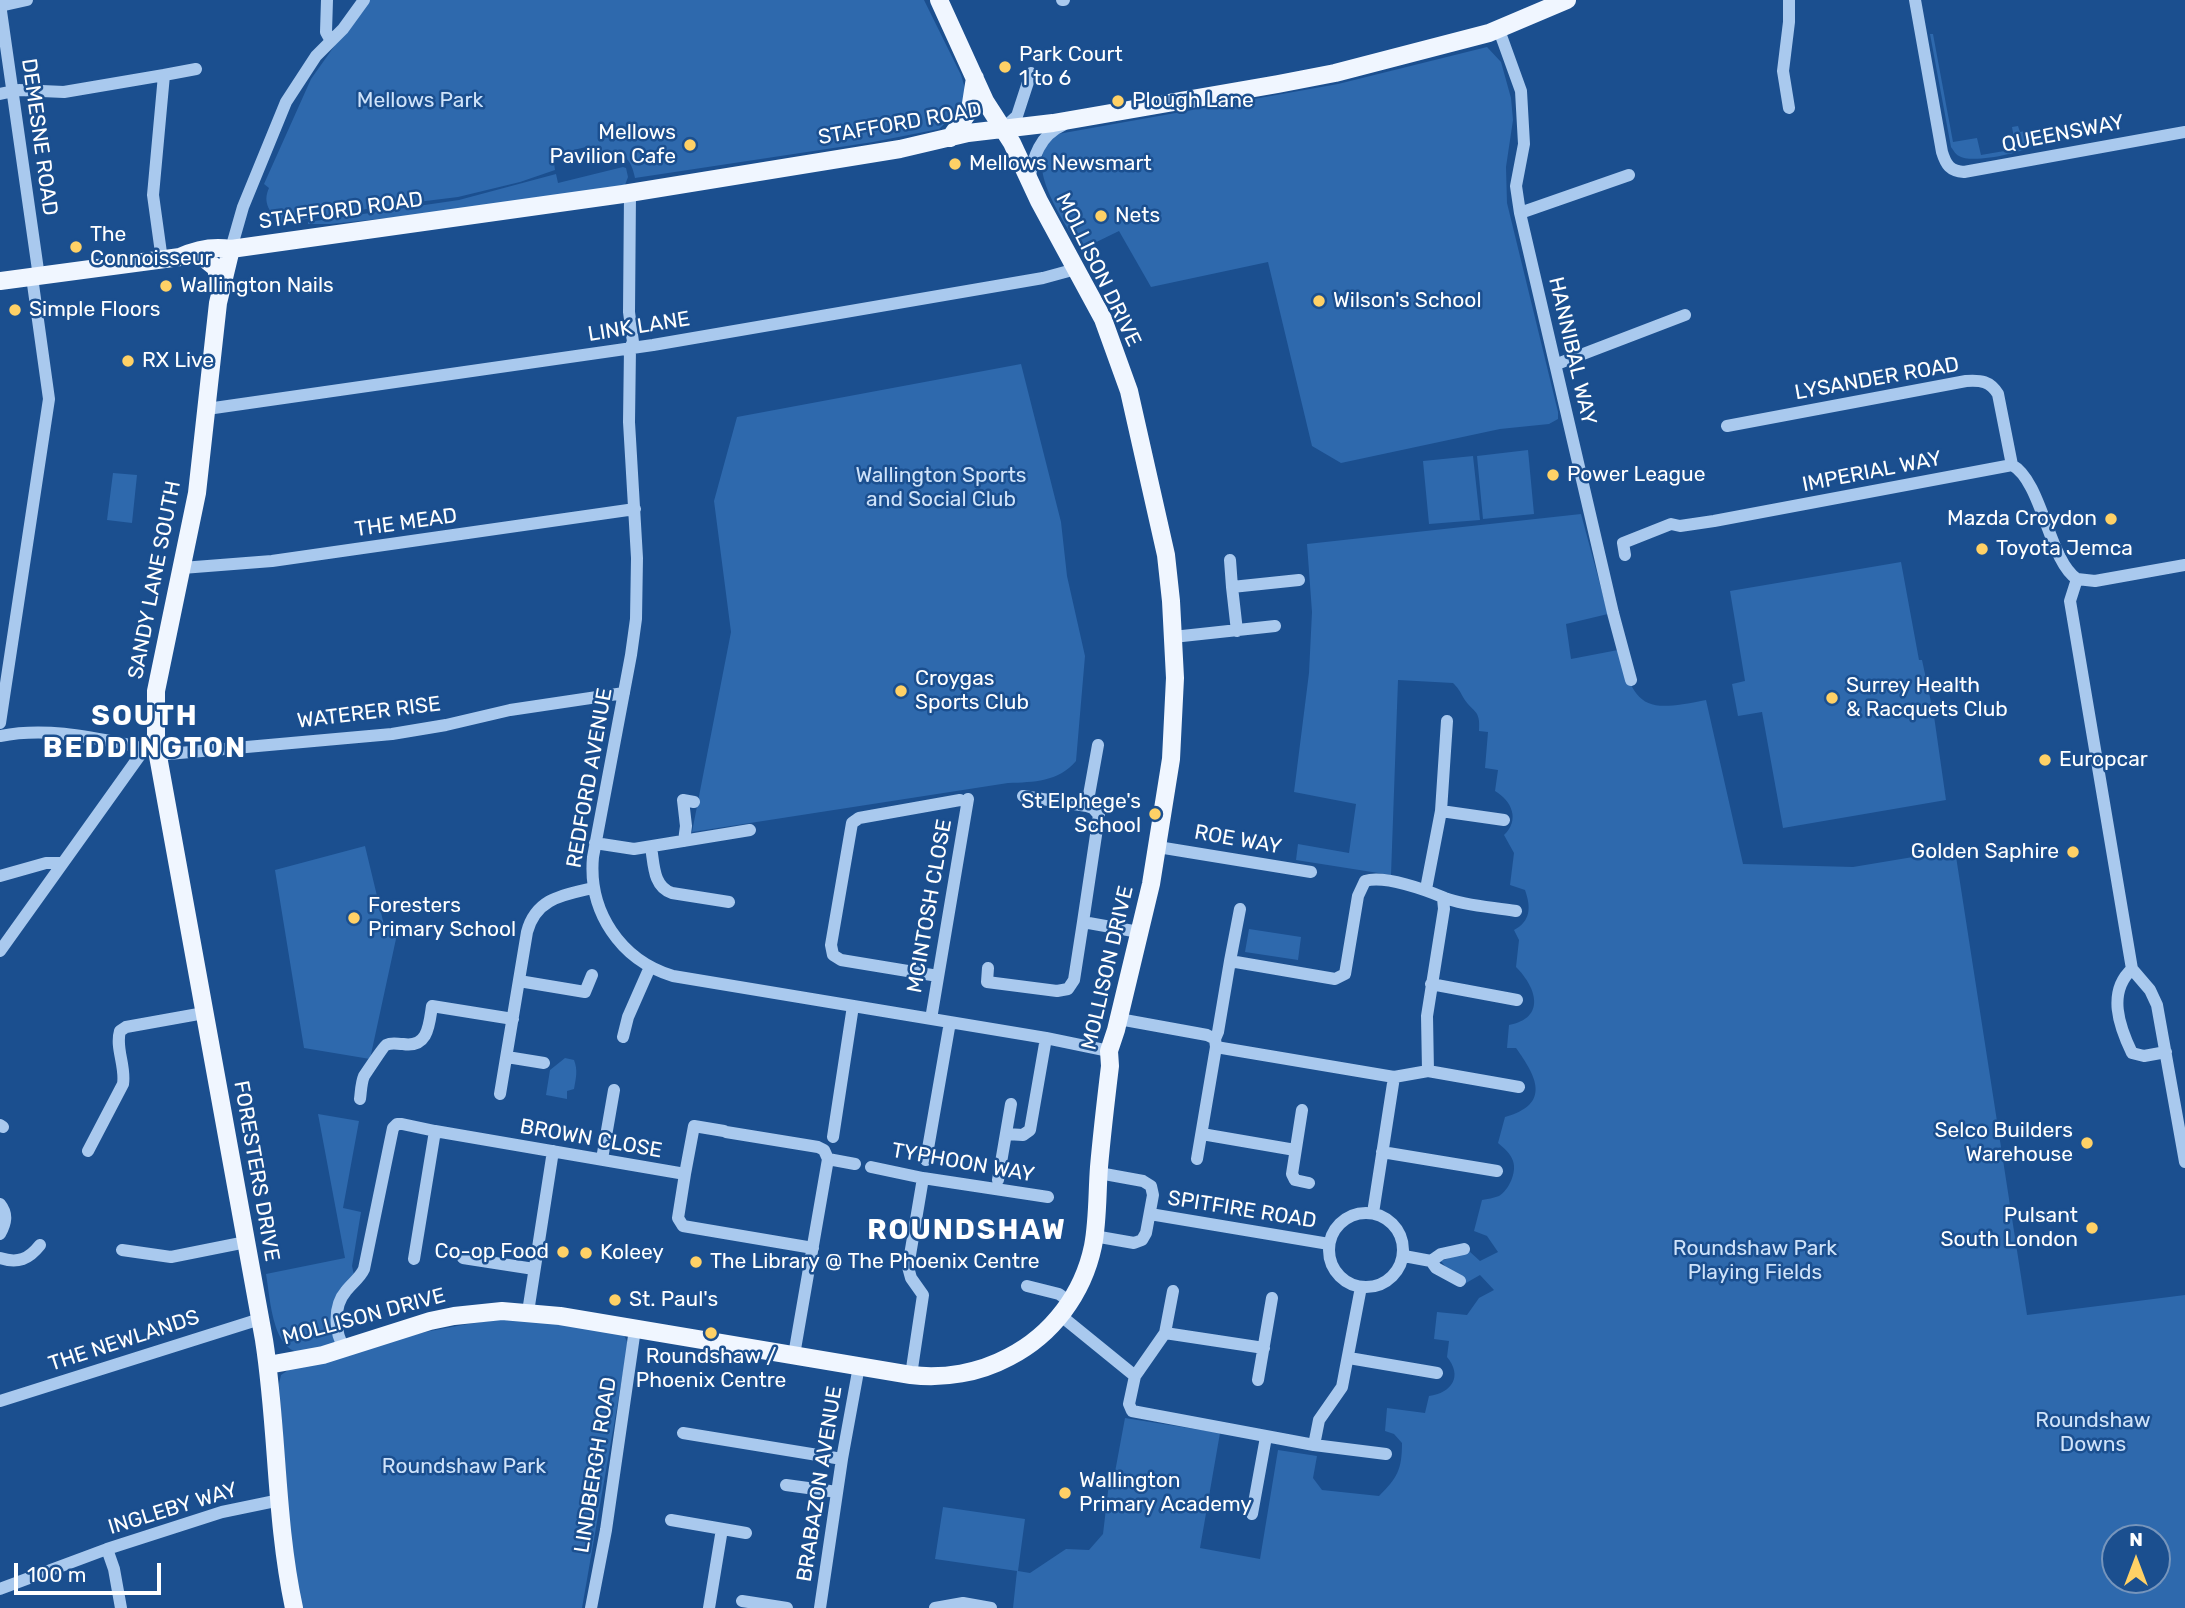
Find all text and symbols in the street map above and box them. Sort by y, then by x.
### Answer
place label: Park Court 1 to 6 [1019,42,1123,92]
street label: DEMESNE ROAD [16,57,62,217]
marker: Park Court 1 to 6 [997,59,1013,75]
park label: Mellows Park [357,88,483,114]
place label: Plough Lane [1132,88,1254,114]
marker: Plough Lane [1110,93,1126,109]
street label: STAFFORD ROAD [816,97,984,151]
street label: QUEENSWAY [2000,110,2126,158]
place label: Mellows Pavilion Cafe [549,120,676,170]
marker: Mellows Pavilion Cafe [682,137,698,153]
place label: Mellows Newsmart [969,151,1152,177]
marker: Mellows Newsmart [947,156,963,172]
street label: STAFFORD ROAD [257,187,425,235]
street label: MOLLISON DRIVE [1050,189,1146,351]
place label: Nets [1115,203,1160,229]
marker: Nets [1093,208,1109,224]
place label: The Connoisseur [90,222,212,272]
marker: The Connoisseur [68,239,84,255]
place label: Wallington Nails [180,273,334,299]
street label: HANNIBAL WAY [1543,274,1601,428]
marker: Wallington Nails [158,278,174,294]
place label: Wilson's School [1333,288,1482,314]
marker: Wilson's School [1311,293,1327,309]
place label: Simple Floors [29,297,161,323]
marker: Simple Floors [7,302,23,318]
street label: LINK LANE [586,306,692,348]
place label: RX Live [142,348,214,374]
street label: LYSANDER ROAD [1793,352,1961,406]
marker: RX Live [120,353,136,369]
street label: IMPERIAL WAY [1800,446,1944,498]
place label: Power League [1567,462,1705,488]
park label: Wallington Sports and Social Club [855,463,1027,513]
marker: Power League [1545,467,1561,483]
street label: SANDY LANE SOUTH [123,479,187,681]
street label: THE MEAD [353,503,459,543]
place label: Mazda Croydon [1947,506,2097,532]
marker: Mazda Croydon [2103,511,2119,527]
place label: Toyota Jemca [1996,536,2133,562]
marker: Toyota Jemca [1974,541,1990,557]
place label: Croygas Sports Club [915,666,1029,716]
place label: Surrey Health & Racquets Club [1846,673,2008,723]
marker: Croygas Sports Club [893,683,909,699]
street label: REDFORD AVENUE [562,686,618,870]
marker: Surrey Health & Racquets Club [1824,690,1840,706]
street label: WATERER RISE [296,692,442,734]
district label: SOUTH BEDDINGTON [44,700,246,766]
place label: Europcar [2059,747,2148,773]
marker: Europcar [2037,752,2053,768]
place label: St Elphege's School [1021,789,1141,839]
marker: St Elphege's School [1147,806,1163,822]
street label: MCINTOSH CLOSE [902,817,958,995]
street label: ROE WAY [1192,820,1284,860]
place label: Golden Saphire [1911,839,2059,865]
marker: Golden Saphire [2065,844,2081,860]
street label: MOLLISON DRIVE [1077,883,1139,1053]
place label: Foresters Primary School [368,893,516,943]
marker: Foresters Primary School [346,910,362,926]
street label: FORESTERS DRIVE [228,1079,284,1263]
street label: BROWN CLOSE [518,1114,664,1164]
place label: Selco Builders Warehouse [1934,1118,2073,1168]
marker: Selco Builders Warehouse [2079,1135,2095,1151]
street label: TYPHOON WAY [890,1138,1036,1188]
street label: SPITFIRE ROAD [1166,1186,1318,1234]
place label: Pulsant South London [1940,1203,2078,1253]
district label: ROUNDSHAW [868,1214,1066,1248]
marker: Pulsant South London [2084,1220,2100,1236]
park label: Roundshaw Park Playing Fields [1673,1236,1837,1286]
place label: Co-op Food [434,1239,549,1265]
place label: Koleey [600,1240,664,1266]
marker: Co-op Food [555,1244,571,1260]
marker: Koleey [578,1245,594,1261]
place label: The Library @ The Phoenix Centre [710,1249,1039,1275]
marker: The Library @ The Phoenix Centre [688,1254,704,1270]
street label: MOLLISON DRIVE [280,1283,448,1351]
place label: St. Paul's [629,1287,718,1313]
marker: St. Paul's [607,1292,623,1308]
street label: THE NEWLANDS [45,1305,203,1377]
marker: Roundshaw / Phoenix Centre [703,1325,719,1341]
place label: Roundshaw / Phoenix Centre [636,1344,786,1394]
street label: LINDBERGH ROAD [570,1375,622,1555]
street label: BRABAZON AVENUE [792,1384,848,1584]
park label: Roundshaw Downs [2035,1408,2151,1458]
park label: Roundshaw Park [382,1454,546,1480]
place label: Wallington Primary Academy [1079,1468,1252,1518]
street label: INGLEBY WAY [105,1477,241,1541]
marker: Wallington Primary Academy [1057,1485,1073,1501]
north arrow [2101,1524,2171,1594]
text: N [2129,1528,2143,1551]
scale bar [18,1548,164,1592]
text: 100 m [27,1562,86,1587]

